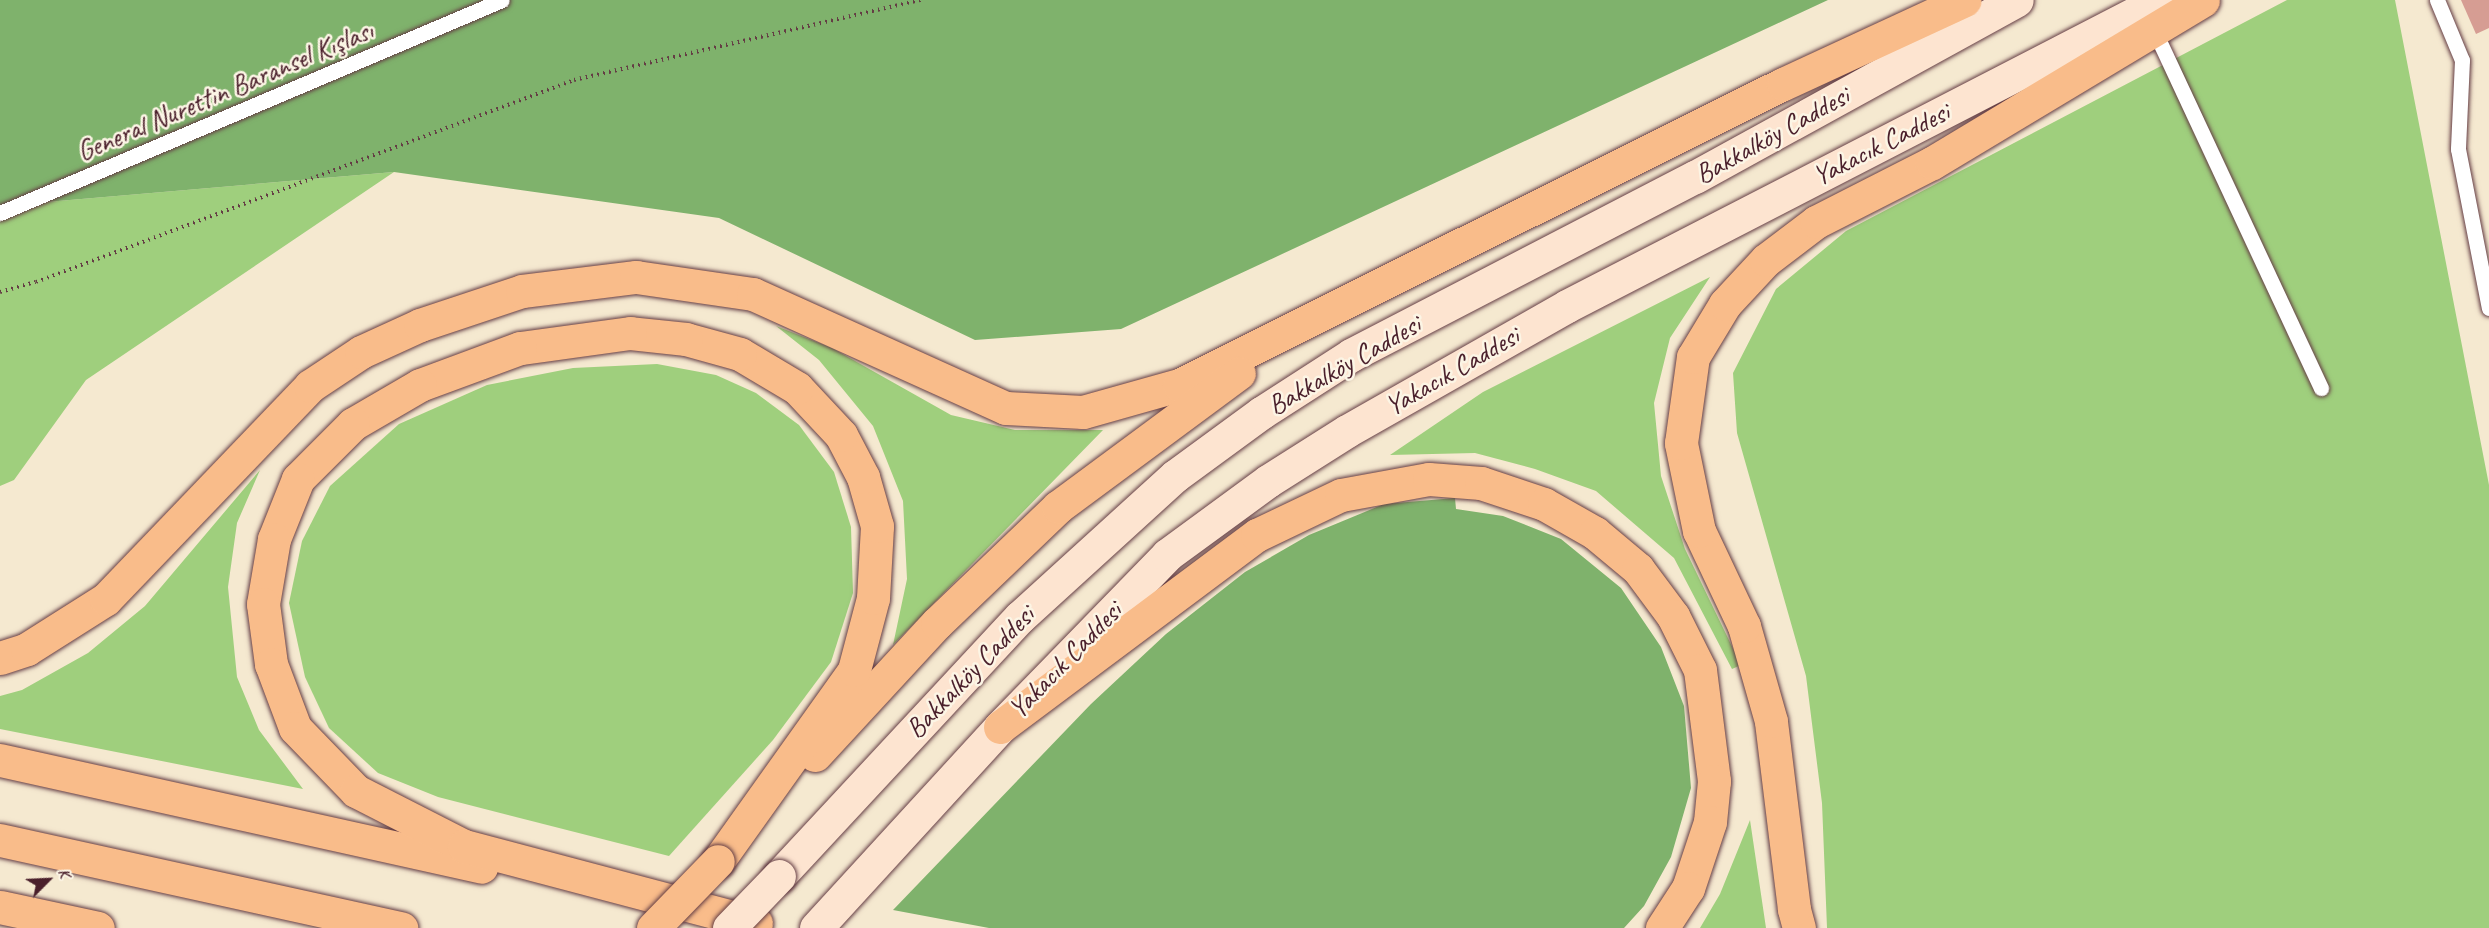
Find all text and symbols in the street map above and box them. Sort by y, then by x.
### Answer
street label: General Nurettin Baransel Kışlası [72,13,378,169]
street label: Bakkalköy Caddesi [1689,79,1855,191]
street label: Yakacık Caddesi [1807,95,1955,193]
street label: Bakkalköy Caddesi [1262,308,1426,422]
street label: Yakacık Caddesi [1379,319,1525,423]
street label: Yakacık Caddesi [1001,595,1129,725]
street label: Bakkalköy Caddesi [899,599,1041,745]
north arrow [18,850,78,910]
text: K [54,865,75,880]

